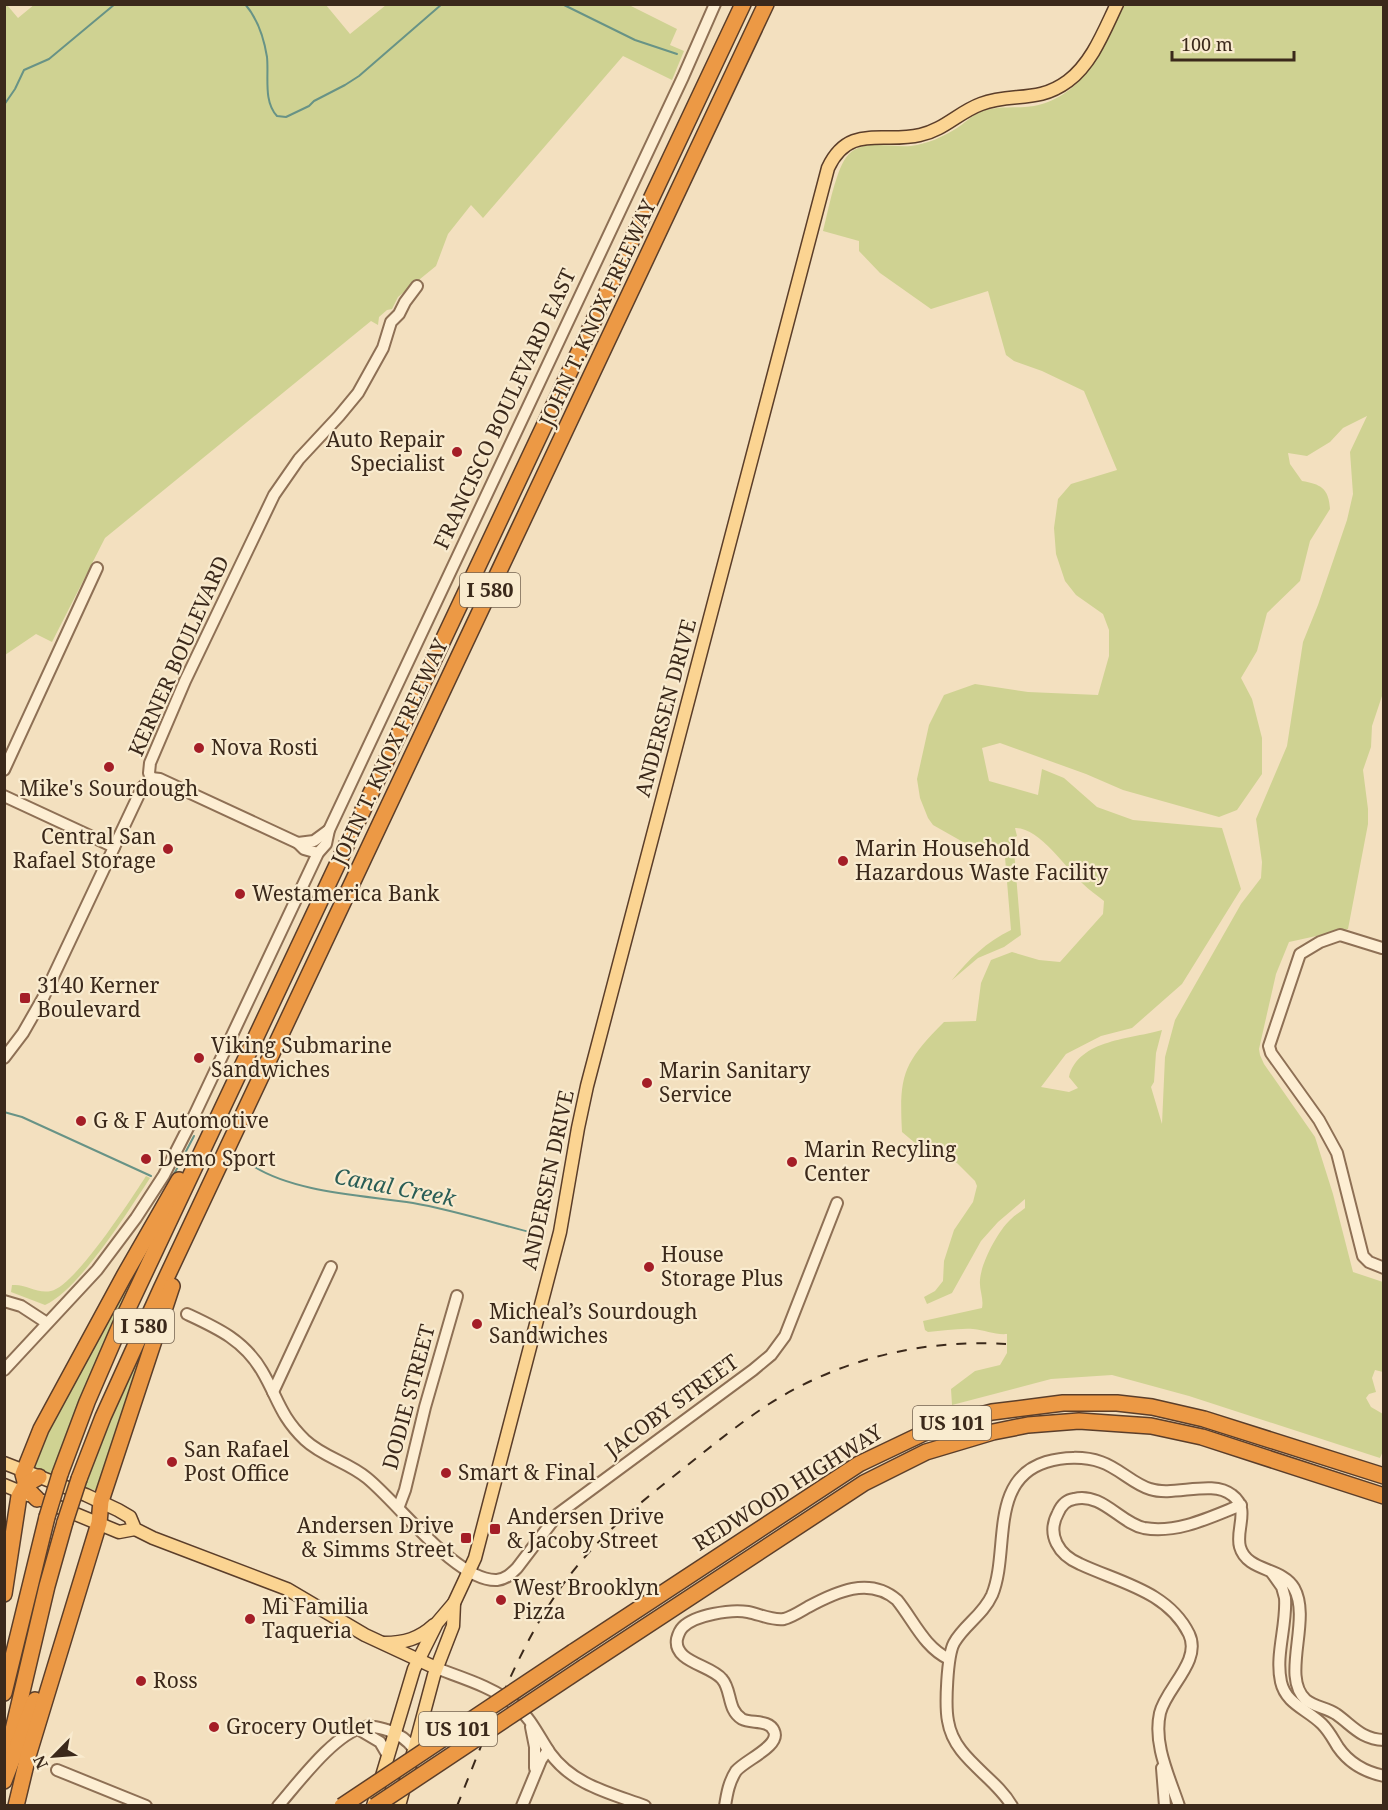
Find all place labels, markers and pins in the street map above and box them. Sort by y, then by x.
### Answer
place label: Auto Repair Specialist [326,425,445,477]
marker: Auto Repair Specialist [450,445,464,459]
place label: Nova Rosti [211,733,318,761]
marker: Nova Rosti [192,741,206,755]
marker: Mike's Sourdough [102,760,116,774]
place label: Mike's Sourdough [20,774,198,802]
place label: Central San Rafael Storage [13,822,156,874]
place label: Marin Household Hazardous Waste Facility [855,834,1108,886]
marker: Central San Rafael Storage [161,842,175,856]
marker: Marin Household Hazardous Waste Facility [836,854,850,868]
place label: Westamerica Bank [252,879,440,907]
marker: Westamerica Bank [233,887,247,901]
place label: 3140 Kerner Boulevard [37,971,160,1023]
marker: 3140 Kerner Boulevard [18,991,32,1005]
place label: Viking Submarine Sandwiches [211,1031,392,1083]
marker: Viking Submarine Sandwiches [192,1051,206,1065]
place label: Marin Sanitary Service [659,1056,811,1108]
marker: Marin Sanitary Service [640,1076,654,1090]
place label: G & F Automotive [93,1106,269,1134]
marker: G & F Automotive [74,1114,88,1128]
place label: Marin Recyling Center [804,1135,957,1187]
place label: Demo Sport [158,1144,276,1172]
marker: Demo Sport [139,1152,153,1166]
marker: Marin Recyling Center [785,1155,799,1169]
place label: House Storage Plus [661,1240,783,1292]
marker: House Storage Plus [642,1260,656,1274]
place label: Micheal’s Sourdough Sandwiches [489,1297,698,1349]
marker: Micheal’s Sourdough Sandwiches [470,1317,484,1331]
place label: San Rafael Post Office [184,1435,290,1487]
marker: San Rafael Post Office [165,1455,179,1469]
place label: Smart & Final [458,1458,596,1486]
marker: Smart & Final [439,1466,453,1480]
place label: Andersen Drive & Jacoby Street [507,1502,664,1554]
place label: Andersen Drive & Simms Street [297,1511,454,1563]
marker: Andersen Drive & Jacoby Street [488,1522,502,1536]
marker: Andersen Drive & Simms Street [459,1531,473,1545]
place label: West Brooklyn Pizza [513,1573,659,1625]
place label: Mi Familia Taqueria [262,1592,369,1644]
marker: West Brooklyn Pizza [494,1593,508,1607]
marker: Mi Familia Taqueria [243,1612,257,1626]
place label: Ross [153,1666,198,1694]
marker: Ross [134,1674,148,1688]
place label: Grocery Outlet [226,1712,373,1740]
marker: Grocery Outlet [207,1720,221,1734]

